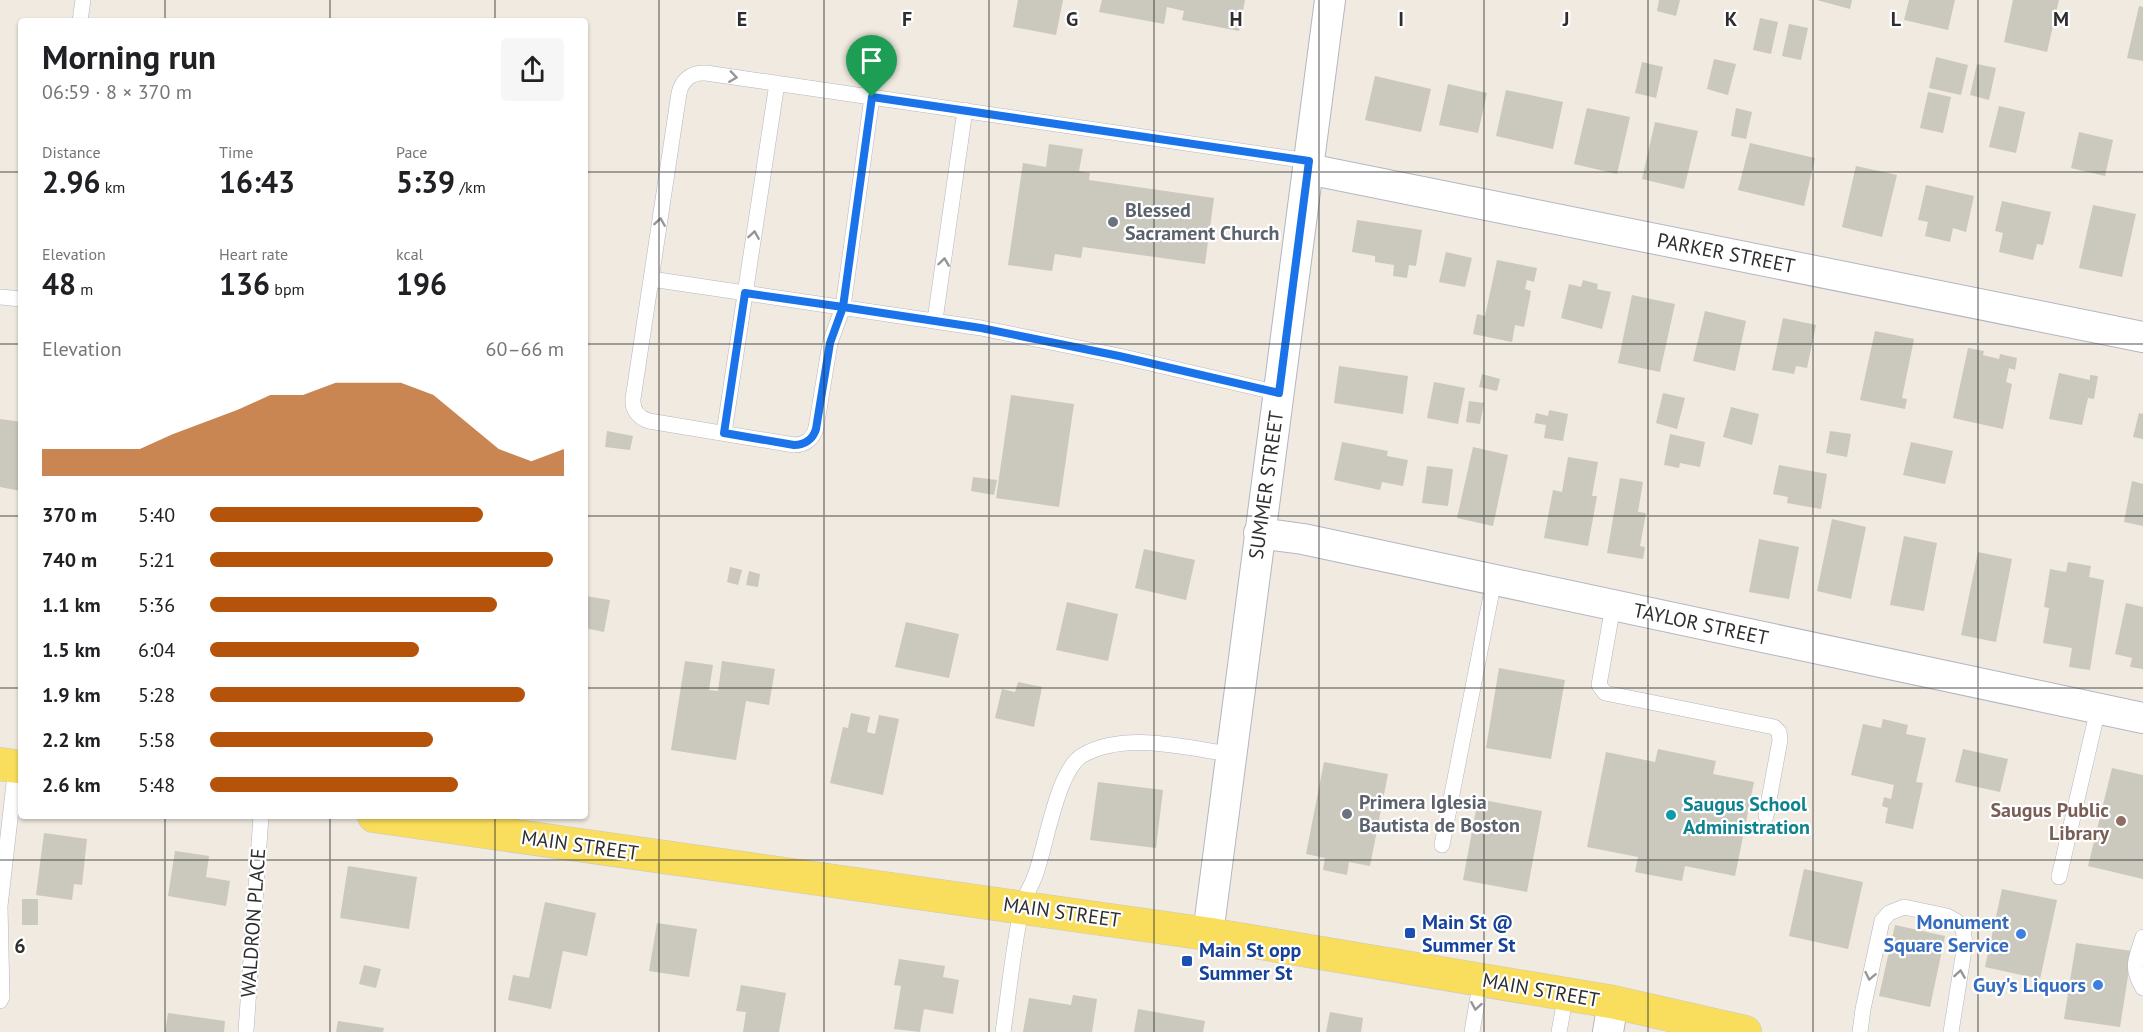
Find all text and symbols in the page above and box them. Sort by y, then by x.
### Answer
text: E [737,6,747,32]
text: F [902,6,912,32]
text: G [1066,6,1078,32]
text: H [1229,6,1243,32]
text: I [1398,6,1404,32]
text: J [1562,6,1569,32]
text: K [1725,6,1738,32]
text: L [1891,6,1902,32]
text: M [2053,6,2069,32]
text: Morning run [42,35,216,78]
pin [846,35,897,97]
button: share [501,38,564,101]
icon: arrive [855,44,888,77]
one-way arrow [728,70,738,82]
text: 06:59 · 8 × 370 m [42,79,192,105]
text: Distance [42,142,101,162]
text: Time [219,142,253,162]
text: Pace [396,142,427,162]
text: 2.96 [42,162,100,201]
text: 16:43 [219,162,295,201]
text: 5:39 [396,162,455,201]
text: km [100,177,125,197]
text: /km [455,177,486,197]
place label: Blessed Sacrament Church [1125,197,1279,246]
marker: Blessed Sacrament Church [1106,215,1120,229]
one-way arrow [653,217,665,226]
street label: PARKER STREET [1655,227,1797,279]
one-way arrow [747,230,759,240]
text: Elevation [42,244,106,264]
text: Heart rate [219,244,288,264]
text: kcal [396,244,423,264]
one-way arrow [937,258,949,267]
text: 48 [42,264,76,303]
text: 136 [219,264,270,303]
text: 196 [396,264,447,303]
text: m [76,279,93,299]
text: bpm [270,279,305,299]
text: Elevation [42,336,122,362]
text: 60–66 m [486,336,564,362]
street label: SUMMER STREET [1243,409,1289,561]
text: 370 m [42,502,97,528]
text: 5:40 [138,502,175,528]
text: 740 m [42,547,97,573]
text: 5:21 [138,547,175,573]
text: 1.1 km [42,592,101,618]
text: 5:36 [138,592,175,618]
street label: TAYLOR STREET [1631,597,1771,651]
text: 1.5 km [42,637,101,663]
text: 6:04 [138,637,175,663]
text: 1.9 km [42,682,101,708]
text: 5:28 [138,682,175,708]
text: 2.2 km [42,727,101,753]
text: 5:58 [138,727,175,753]
text: 2.6 km [42,772,101,798]
text: 5:48 [138,772,175,798]
place label: Primera Iglesia Bautista de Boston [1359,789,1520,838]
place label: Saugus School Administration [1683,791,1810,840]
place label: Saugus Public Library [1990,797,2109,846]
marker: Primera Iglesia Bautista de Boston [1340,807,1354,821]
marker: Saugus School Administration [1664,808,1678,822]
marker: Saugus Public Library [2114,814,2128,828]
street label: MAIN STREET [520,824,640,866]
street label: WALDRON PLACE [235,847,271,999]
street label: MAIN STREET [1002,891,1122,933]
place label: Main St @ Summer St [1422,909,1515,958]
place label: Monument Square Service [1884,909,2009,958]
marker: Main St @ Summer St [1403,926,1417,940]
marker: Monument Square Service [2014,927,2028,941]
text: 6 [14,933,26,959]
place label: Main St opp Summer St [1199,937,1301,986]
marker: Main St opp Summer St [1180,954,1194,968]
street label: MAIN STREET [1480,967,1602,1013]
one-way arrow [1954,970,1966,979]
one-way arrow [1864,971,1877,981]
place label: Guy's Liquors [1973,972,2086,998]
marker: Guy's Liquors [2091,978,2105,992]
one-way arrow [1470,1000,1483,1010]

